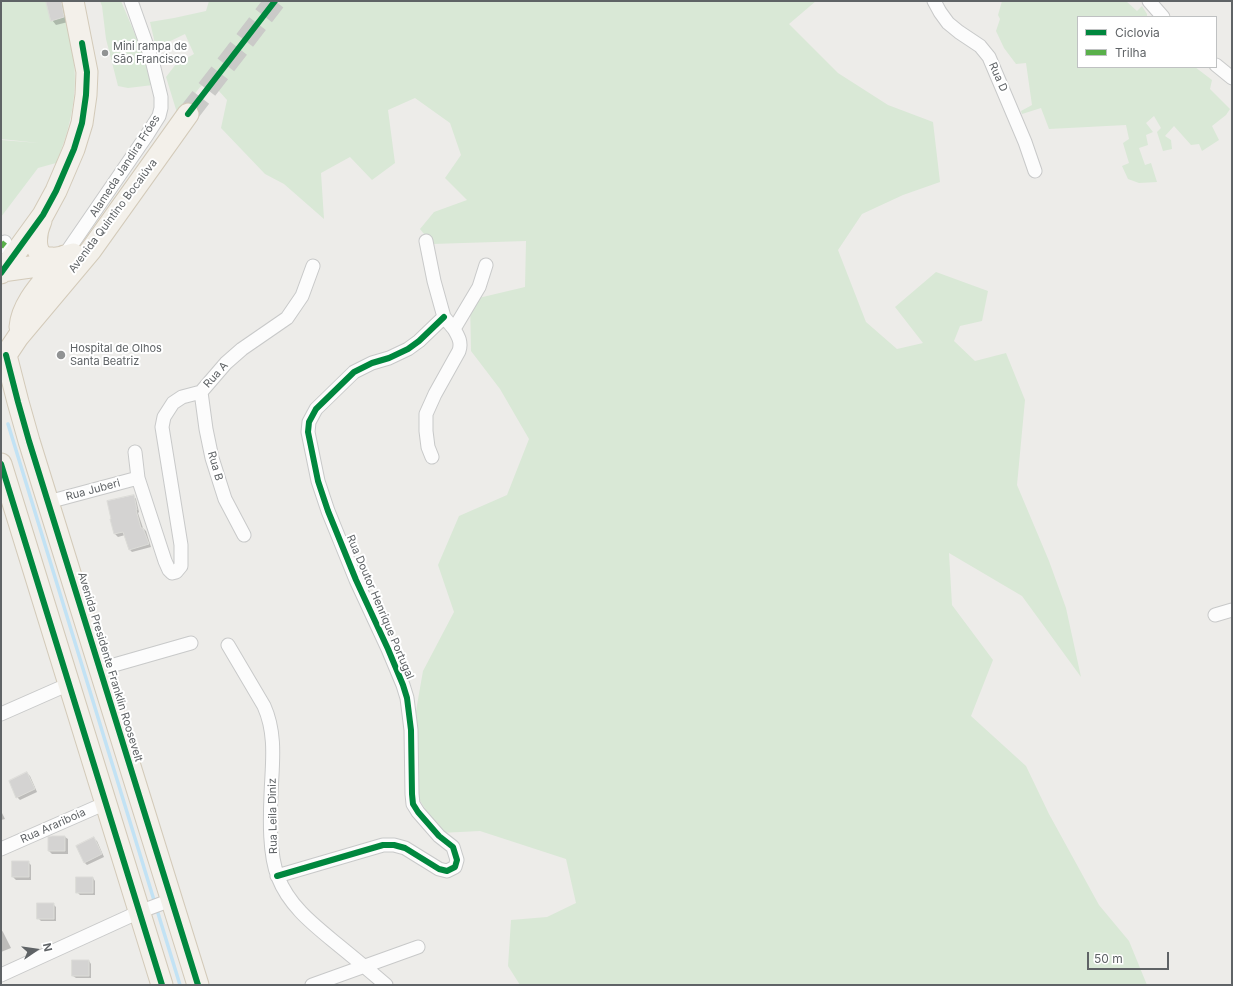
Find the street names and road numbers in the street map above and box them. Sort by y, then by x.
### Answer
street label: Rua D [986,60,1010,94]
street label: Alameda Jandira Fróes [87,112,163,220]
street label: Avenida Quintino Bocaiúva [66,157,160,275]
street label: Rua A [201,359,231,391]
street label: Rua B [205,450,225,482]
street label: Rua Juberi [64,476,122,504]
street label: Rua Doutor Henrique Portugal [344,533,416,681]
street label: Avenida Presidente Franklin Roosevelt [75,571,145,763]
street label: Rua Leila Diniz [266,778,280,854]
street label: Rua Arariboia [18,806,88,846]

